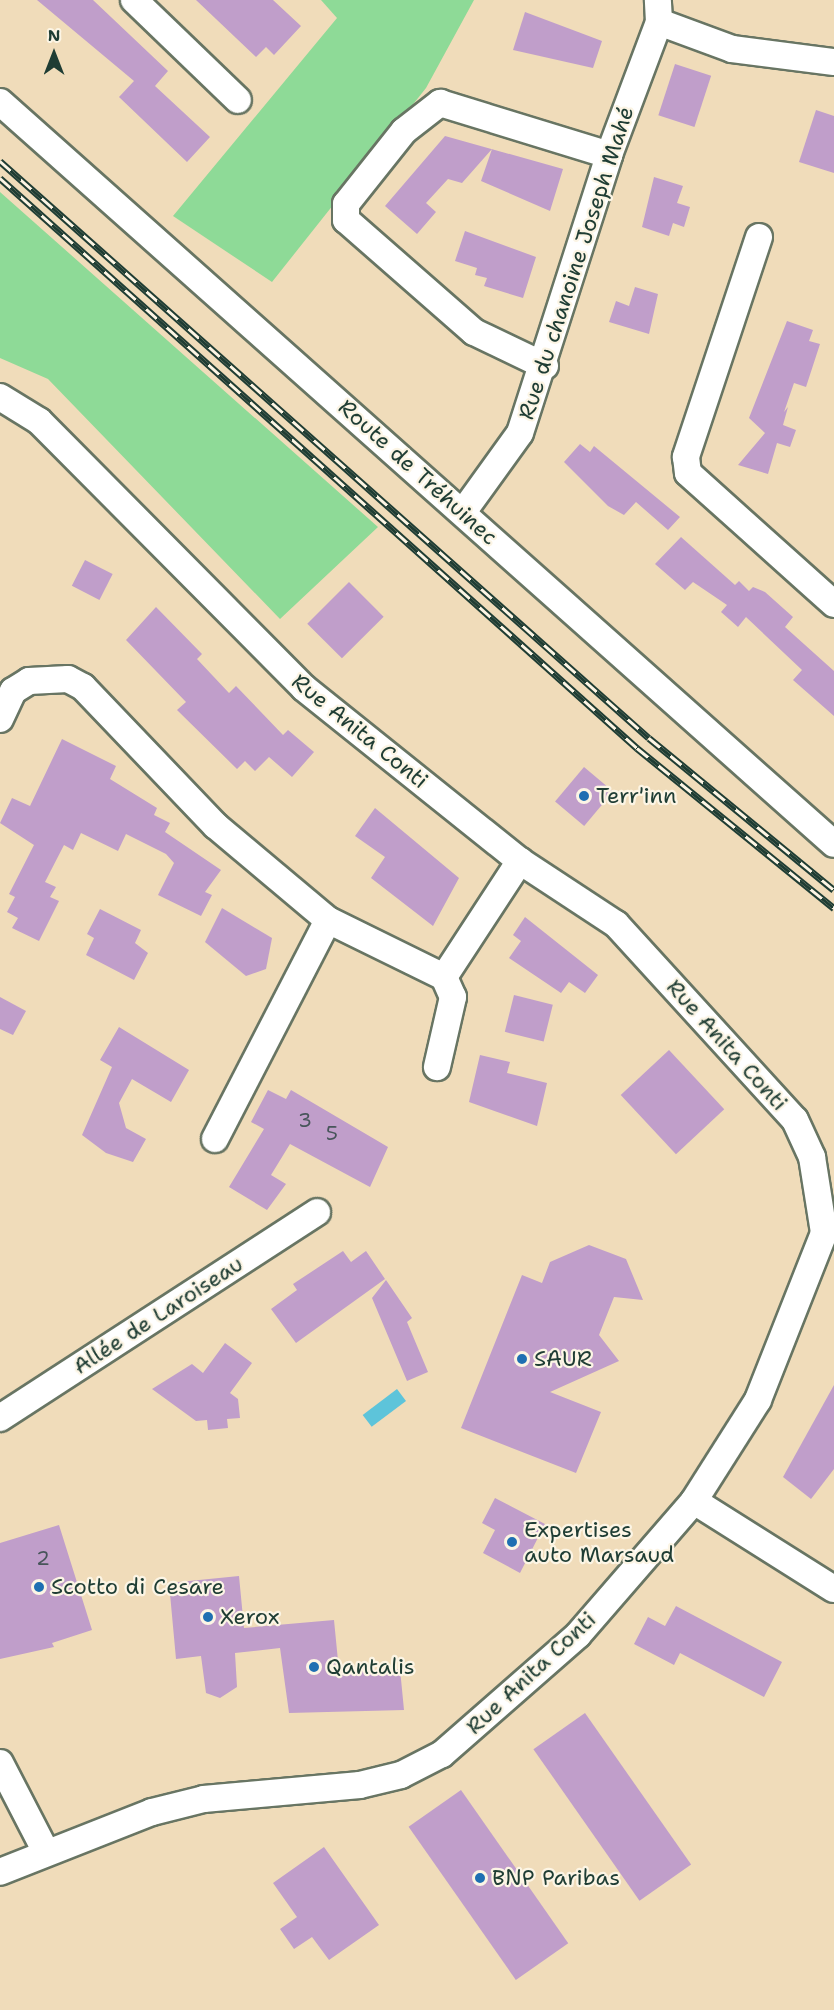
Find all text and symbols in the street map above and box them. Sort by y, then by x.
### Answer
north arrow [24,24,84,84]
text: N [48,25,60,46]
street label: Rue du chanoine Joseph Mahé [513,103,639,423]
street label: Route de Tréhuinec [333,394,503,550]
street label: Rue Anita Conti [287,668,433,794]
place label: Terr'inn [596,783,676,809]
marker: Terr'inn [577,789,591,803]
street label: Rue Anita Conti [661,974,793,1116]
house number: 3 [298,1108,312,1132]
house number: 5 [326,1121,338,1145]
street label: Allée de Laroiseau [68,1250,248,1380]
place label: SAUR [534,1346,592,1372]
marker: SAUR [515,1352,529,1366]
place label: Expertises auto Marsaud [524,1516,674,1568]
marker: Expertises auto Marsaud [505,1535,519,1549]
house number: 2 [36,1546,50,1570]
place label: Scotto di Cesare [51,1574,224,1600]
marker: Scotto di Cesare [32,1580,46,1594]
place label: Xerox [220,1604,280,1630]
street label: Rue Anita Conti [461,1606,601,1740]
marker: Xerox [201,1610,215,1624]
place label: Qantalis [326,1654,415,1680]
marker: Qantalis [307,1660,321,1674]
place label: BNP Paribas [492,1865,620,1891]
marker: BNP Paribas [473,1871,487,1885]

